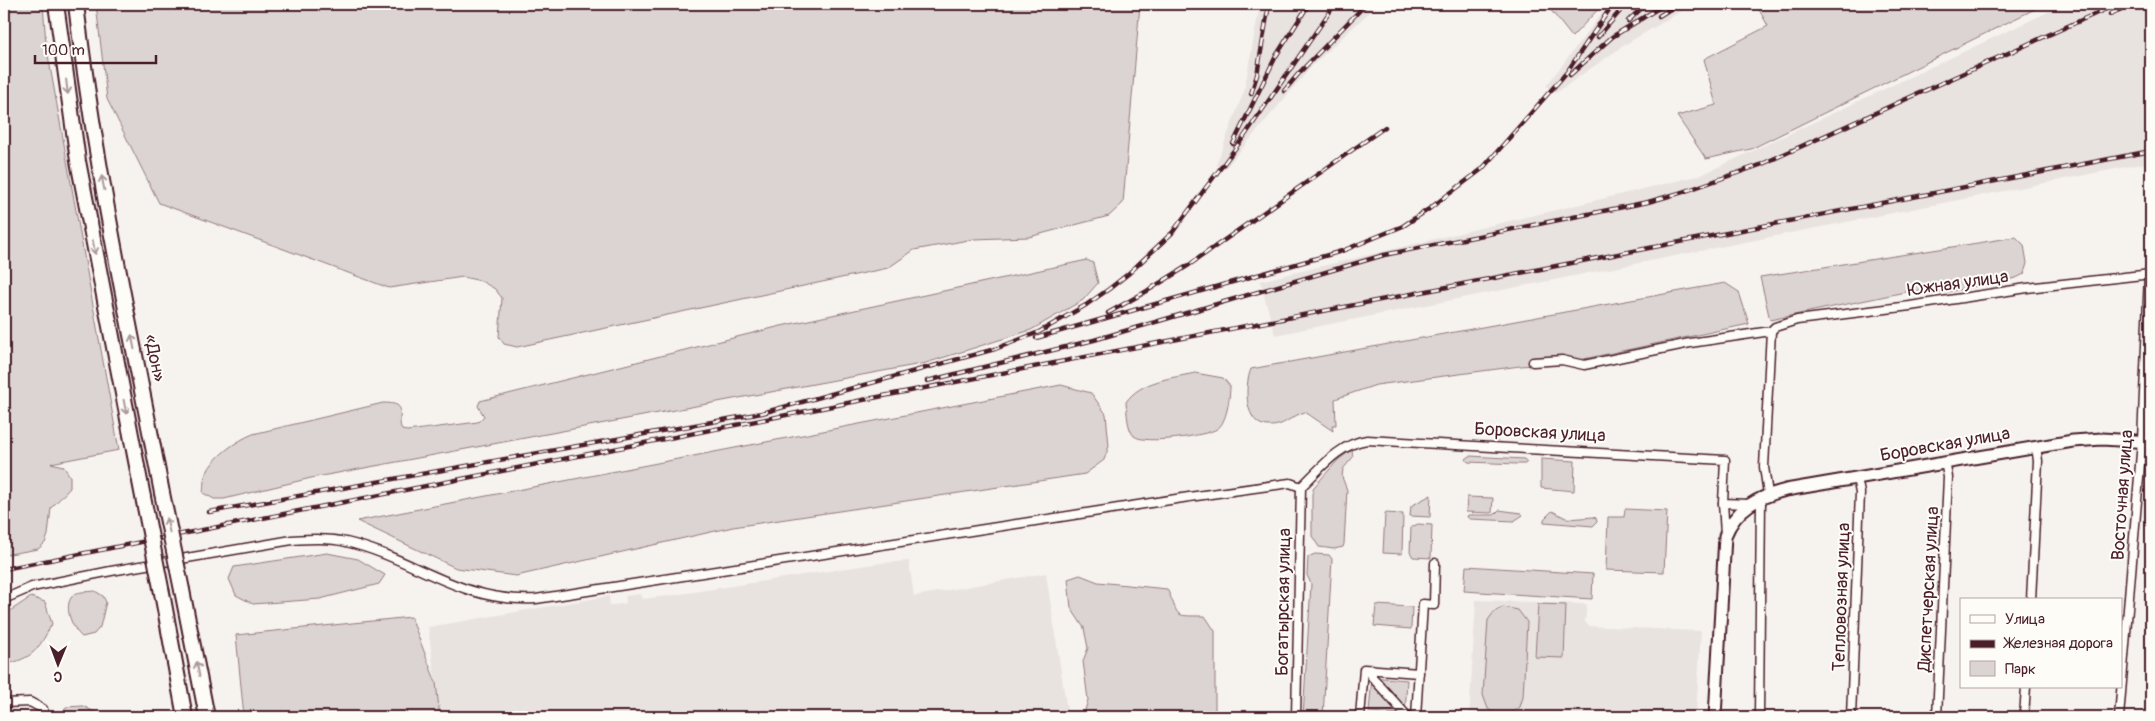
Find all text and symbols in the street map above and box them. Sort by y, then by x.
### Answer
scale bar [35,32,156,64]
text: 100 m [42,41,85,60]
one-way arrow [62,78,72,94]
one-way arrow [97,175,107,191]
one-way arrow [90,239,100,255]
street label: Южная улица [1906,265,2010,302]
street label: «Дон» [139,333,170,384]
one-way arrow [128,335,137,351]
one-way arrow [121,398,130,414]
street label: Боровская улица [1474,418,1606,447]
street label: Боровская улица [1878,422,2012,467]
street label: Восточная улица [2106,429,2139,561]
street label: Диспетчерская улица [1913,506,1944,673]
one-way arrow [163,517,173,533]
street label: Тепловозная улица [1827,522,1856,672]
street label: Богатырская улица [1271,528,1296,676]
legend [1960,598,2122,688]
text: Улица [2005,610,2045,629]
text: Железная дорога [2003,634,2113,653]
north arrow [32,638,82,688]
text: Парк [2005,660,2036,679]
one-way arrow [193,662,202,678]
text: С [53,668,62,685]

